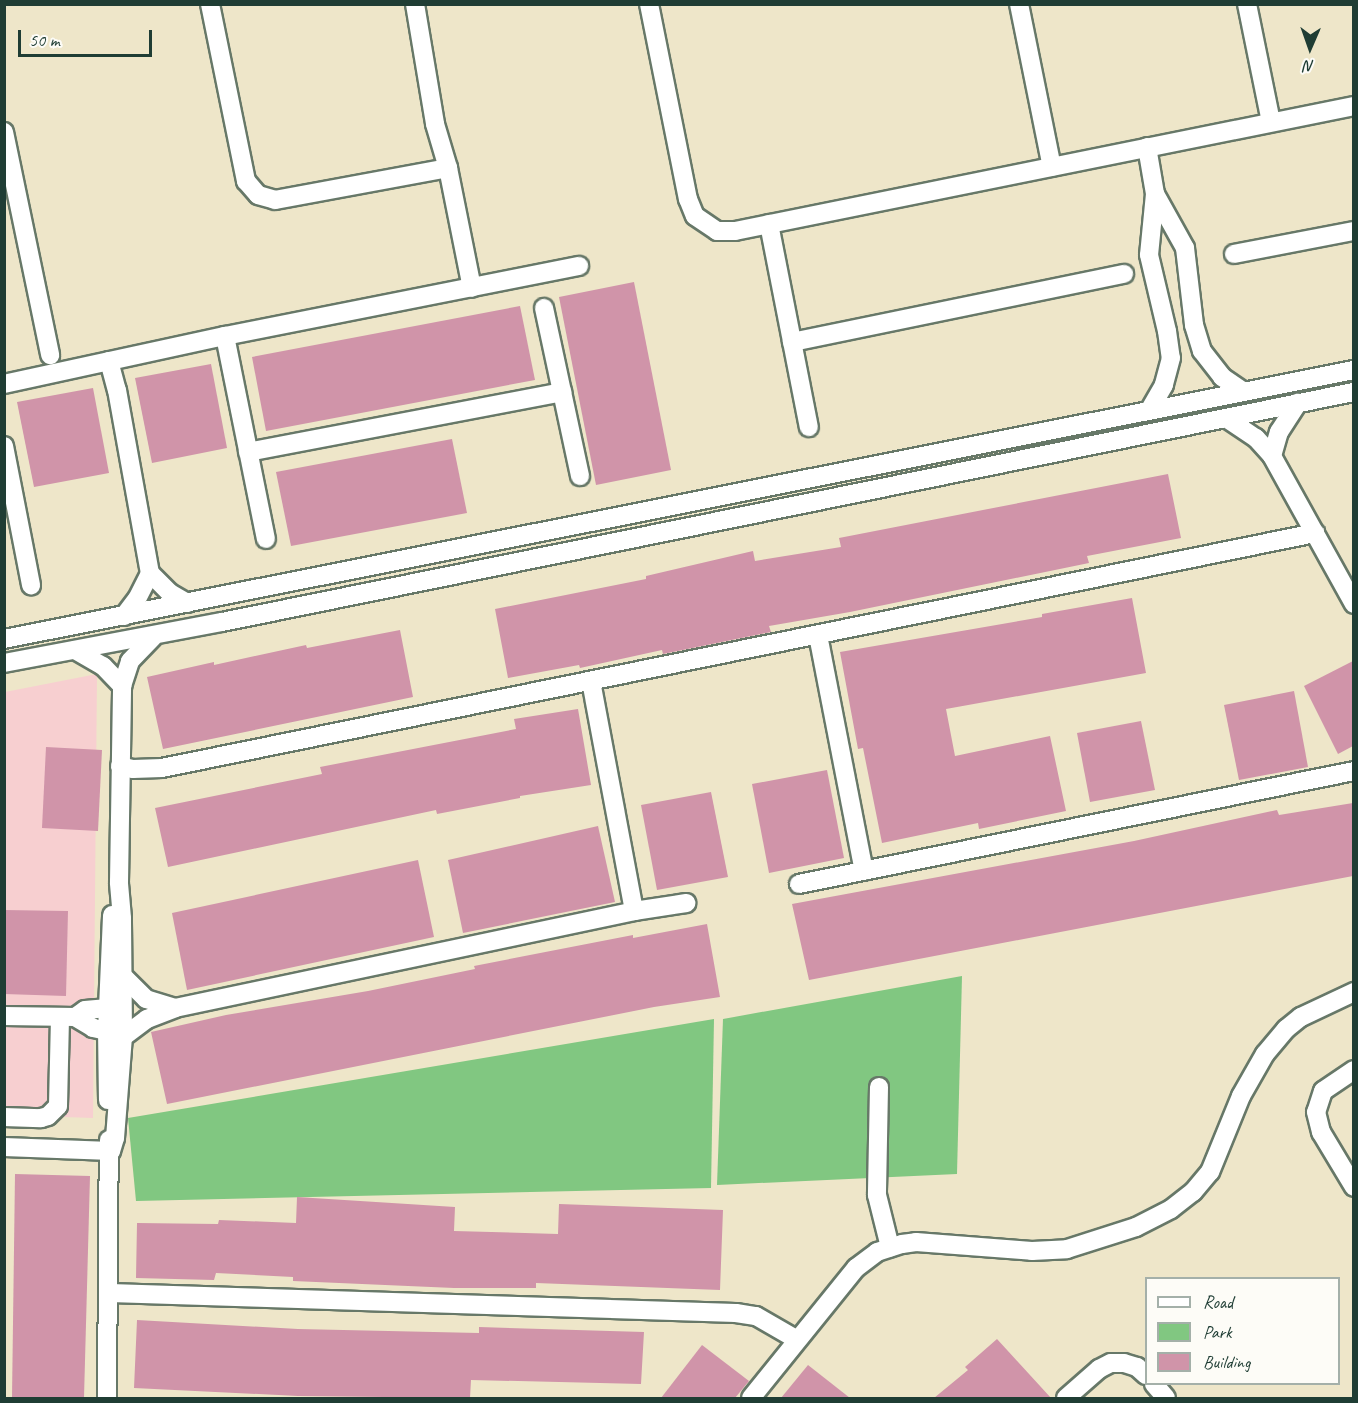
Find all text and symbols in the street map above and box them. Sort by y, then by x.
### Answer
scale bar [21,18,154,56]
north arrow [1280,18,1340,78]
text: 50 m [29,29,60,51]
text: N [1304,56,1315,76]
legend [1145,1277,1340,1385]
text: Road [1203,1291,1233,1313]
text: Park [1203,1321,1232,1343]
text: Building [1203,1351,1250,1373]

